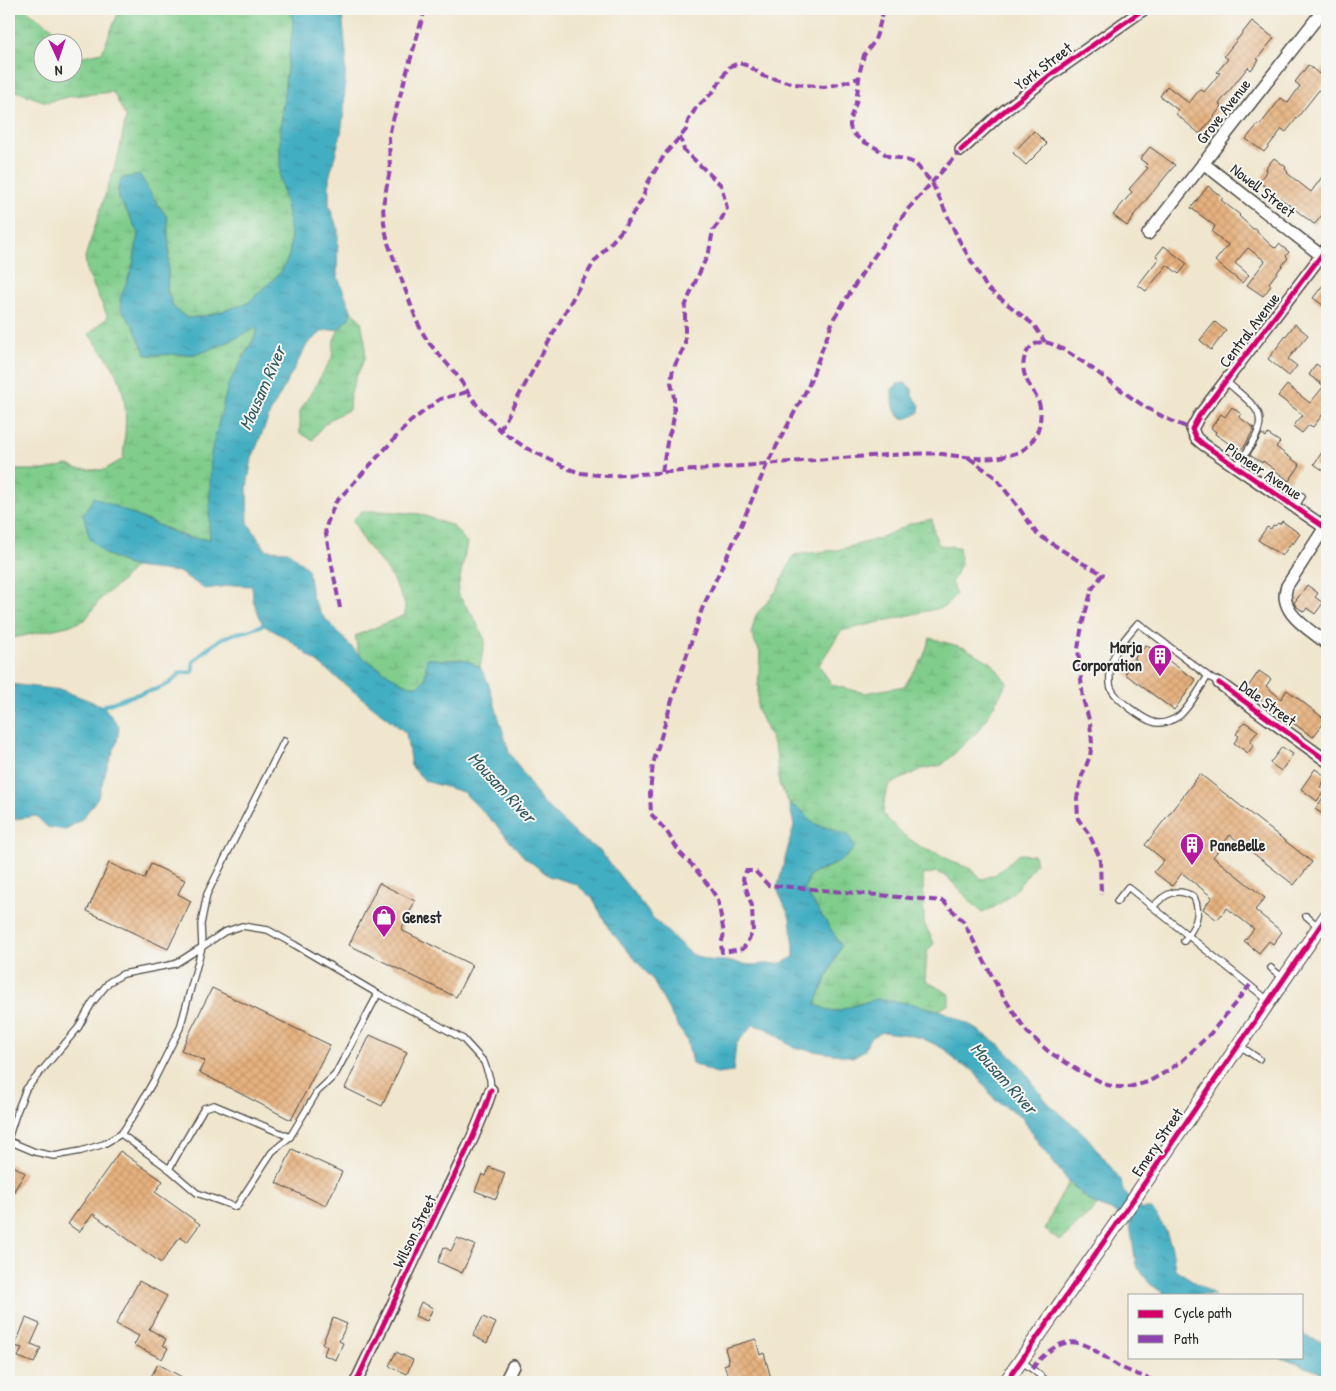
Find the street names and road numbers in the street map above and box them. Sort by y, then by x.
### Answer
street label: York Street [1010,37,1077,95]
street label: Grove Avenue [1191,73,1256,148]
street label: Nowell Street [1226,158,1300,223]
street label: Central Avenue [1213,287,1285,372]
street label: Pioneer Avenue [1221,437,1307,505]
street label: Dale Street [1235,675,1301,731]
street label: Emery Street [1126,1103,1188,1181]
street label: Wilson Street [387,1190,441,1271]

